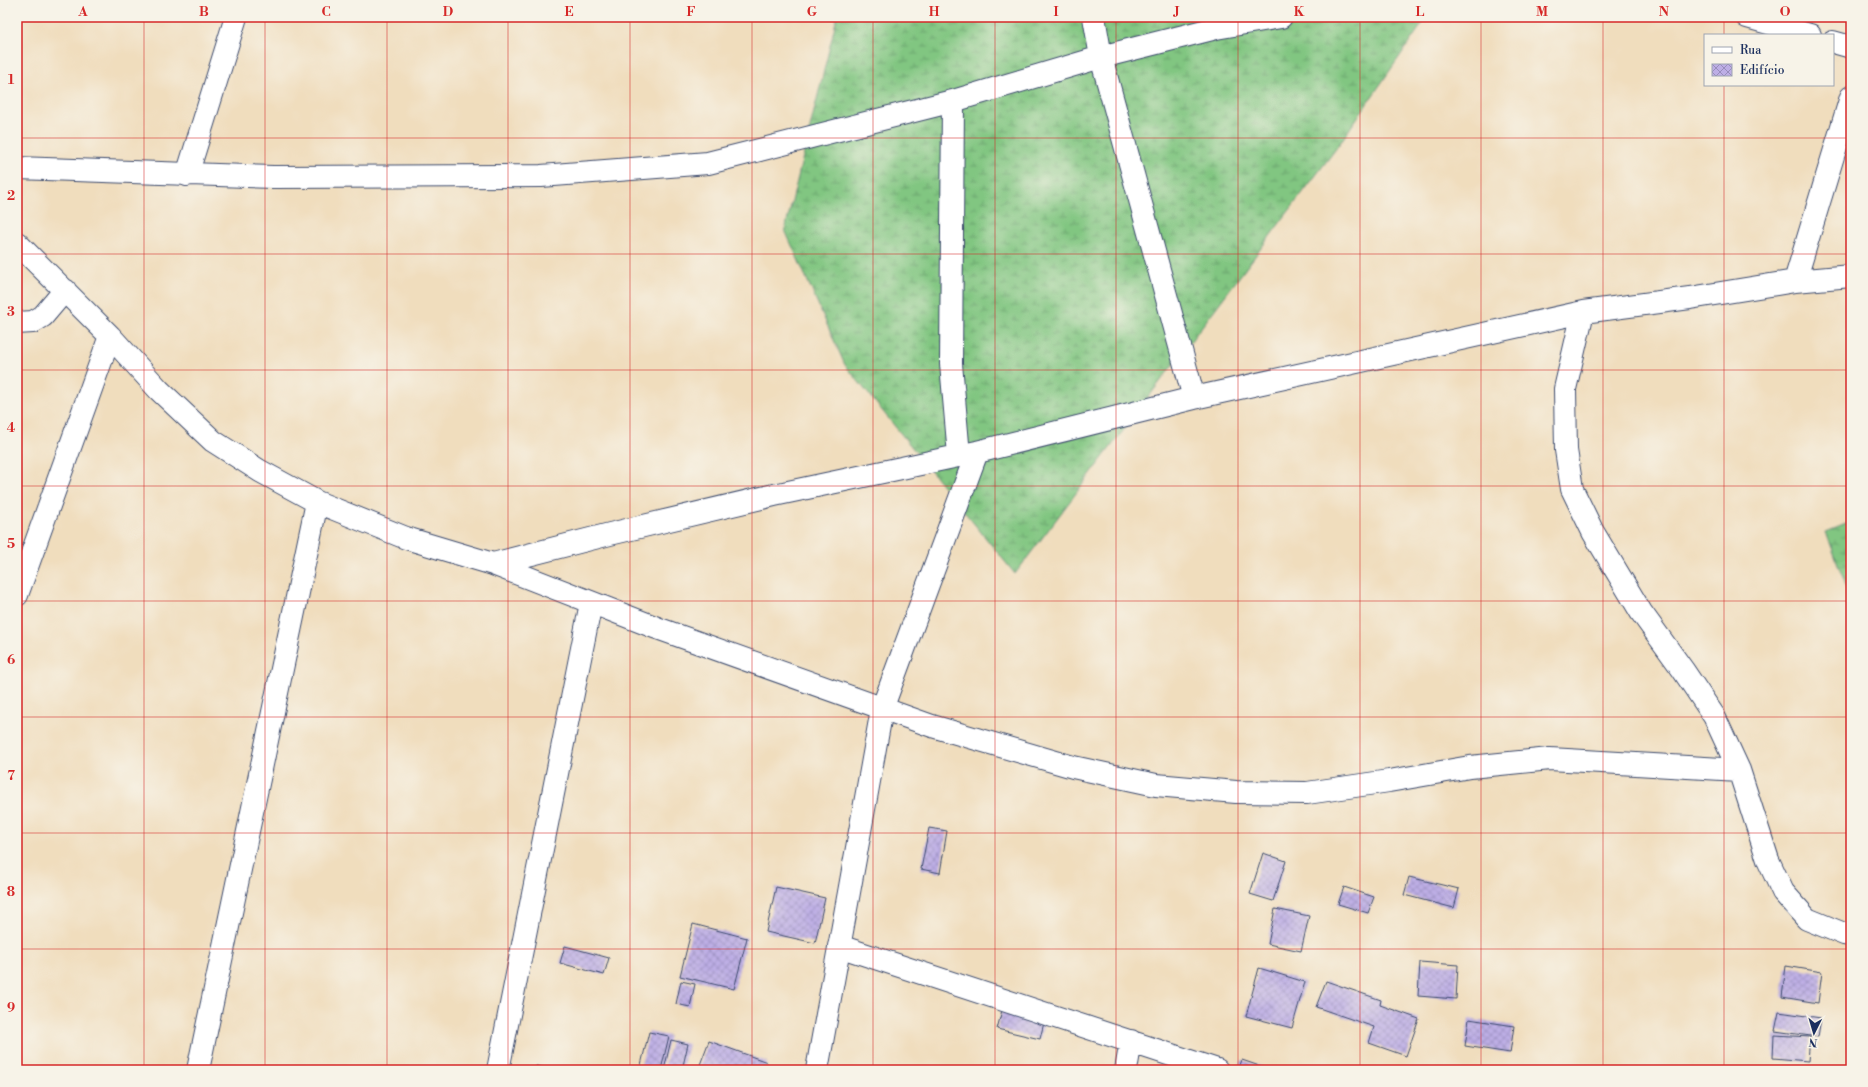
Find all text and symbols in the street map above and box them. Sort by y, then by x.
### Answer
text: A [77,4,88,20]
text: B [199,4,209,20]
text: C [321,4,331,20]
text: D [443,4,453,20]
text: E [564,4,574,20]
text: F [686,4,696,20]
text: G [807,4,818,20]
text: H [929,4,940,20]
text: I [1053,4,1059,20]
text: J [1172,4,1180,20]
text: K [1294,4,1305,20]
text: L [1416,4,1425,20]
text: M [1536,4,1548,20]
text: N [1659,4,1670,20]
text: O [1780,4,1791,20]
legend [1704,34,1834,86]
text: Rua [1740,43,1762,58]
text: Edifício [1740,63,1785,78]
text: 1 [8,72,15,88]
text: 2 [7,188,15,204]
text: 3 [7,304,15,320]
text: 4 [7,420,16,436]
text: 5 [7,536,15,552]
text: 6 [7,652,15,668]
text: 7 [7,768,15,784]
text: 8 [7,884,15,900]
text: 9 [7,1000,15,1016]
north arrow [1794,1013,1834,1053]
text: N [1808,1035,1818,1049]

